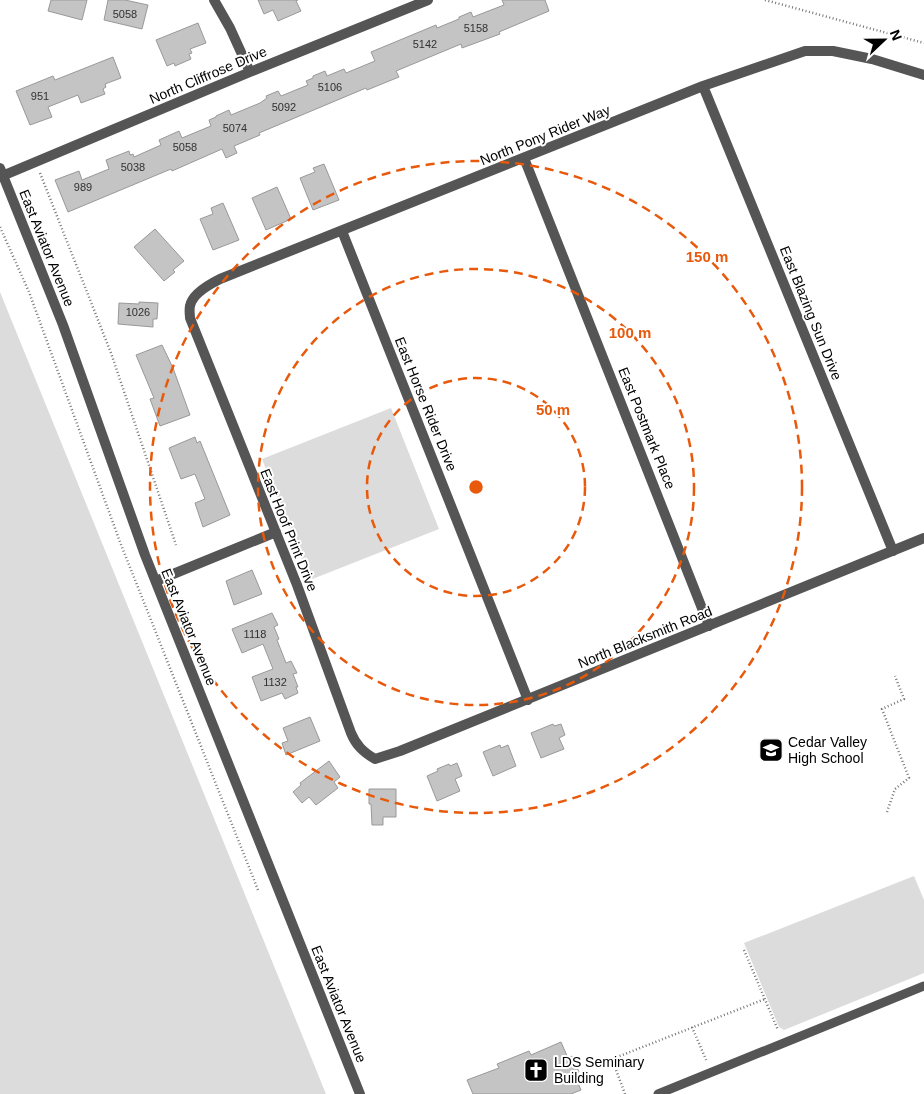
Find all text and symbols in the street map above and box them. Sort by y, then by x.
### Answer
house number: 5058 [113,8,137,20]
north arrow [859,15,909,65]
house number: 5158 [464,22,488,34]
text: N [887,27,905,43]
house number: 5142 [413,38,437,50]
street label: North Cliffrose Drive [147,43,269,107]
house number: 5106 [318,81,342,93]
house number: 951 [31,90,49,102]
house number: 5092 [272,101,296,113]
street label: North Pony Rider Way [478,102,612,168]
house number: 5074 [223,122,247,134]
house number: 5058 [173,141,197,153]
house number: 5038 [121,161,145,173]
house number: 989 [74,181,92,193]
street label: East Aviator Avenue [16,187,78,309]
street label: East Blazing Sun Drive [777,244,845,383]
text: 150 m [686,248,728,265]
house number: 1026 [126,306,150,318]
text: 100 m [609,324,651,341]
street label: East Horse Rider Drive [392,335,460,474]
street label: East Postmark Place [615,365,679,491]
text: 50 m [536,401,570,418]
street label: East Hoof Print Drive [257,466,321,594]
centre of rings [467,478,485,496]
street label: East Aviator Avenue [158,566,220,688]
street label: North Blacksmith Road [576,603,714,671]
house number: 1118 [244,628,266,640]
house number: 1132 [263,676,287,688]
place label: Cedar Valley High School [788,734,867,766]
school or university icon: Cedar Valley High School [758,737,784,763]
street label: East Aviator Avenue [308,943,370,1065]
place label: LDS Seminary Building [554,1054,644,1086]
church icon: LDS Seminary Building [523,1057,549,1083]

